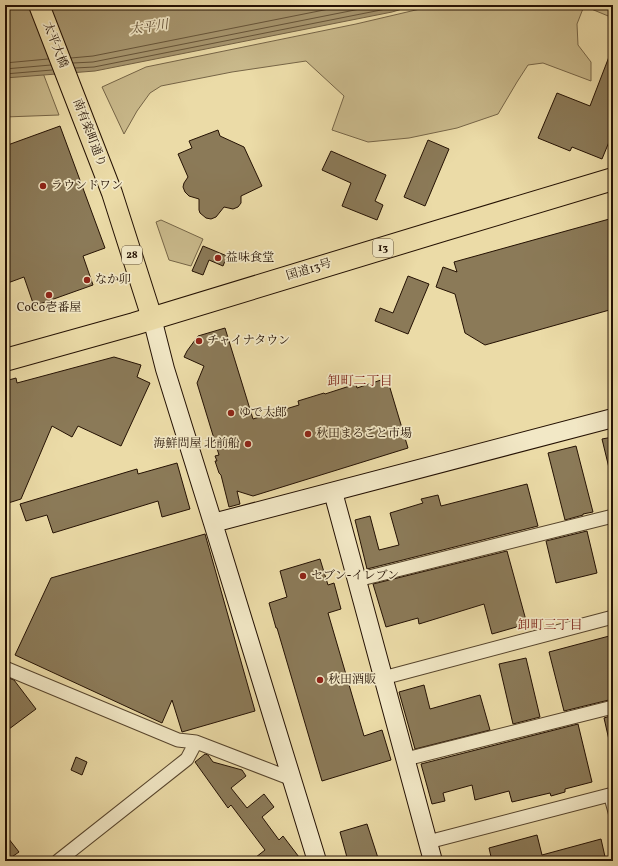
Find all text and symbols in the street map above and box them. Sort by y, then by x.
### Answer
water label: 太平川 [128,16,172,40]
street label: 太平大橋 [39,20,71,70]
street label: 南有楽町通り [69,97,109,169]
place label: ラウンドワン [51,178,123,194]
marker: ラウンドワン [38,181,48,191]
road number: 13 [373,239,393,257]
road number: 28 [122,246,142,264]
place label: 益味食堂 [226,250,274,266]
marker: 益味食堂 [213,253,223,263]
street label: 国道13号 [284,256,334,284]
place label: なか卯 [95,272,131,288]
marker: なか卯 [82,275,92,285]
marker: CoCo壱番屋 [44,290,54,300]
place label: CoCo壱番屋 [17,300,81,316]
place label: チャイナタウン [207,333,290,349]
marker: チャイナタウン [194,336,204,346]
district label: 卸町二丁目 [327,373,393,391]
place label: ゆで太郎 [239,405,287,421]
marker: ゆで太郎 [226,408,236,418]
place label: 秋田まるごと市場 [316,426,412,442]
marker: 秋田まるごと市場 [303,429,313,439]
place label: 海鮮問屋 北前船 [154,436,240,452]
marker: 海鮮問屋 北前船 [243,439,253,449]
place label: セブン-イレブン [311,568,399,584]
marker: セブン-イレブン [298,571,308,581]
district label: 卸町三丁目 [517,617,583,635]
place label: 秋田酒販 [328,672,376,688]
marker: 秋田酒販 [315,675,325,685]

